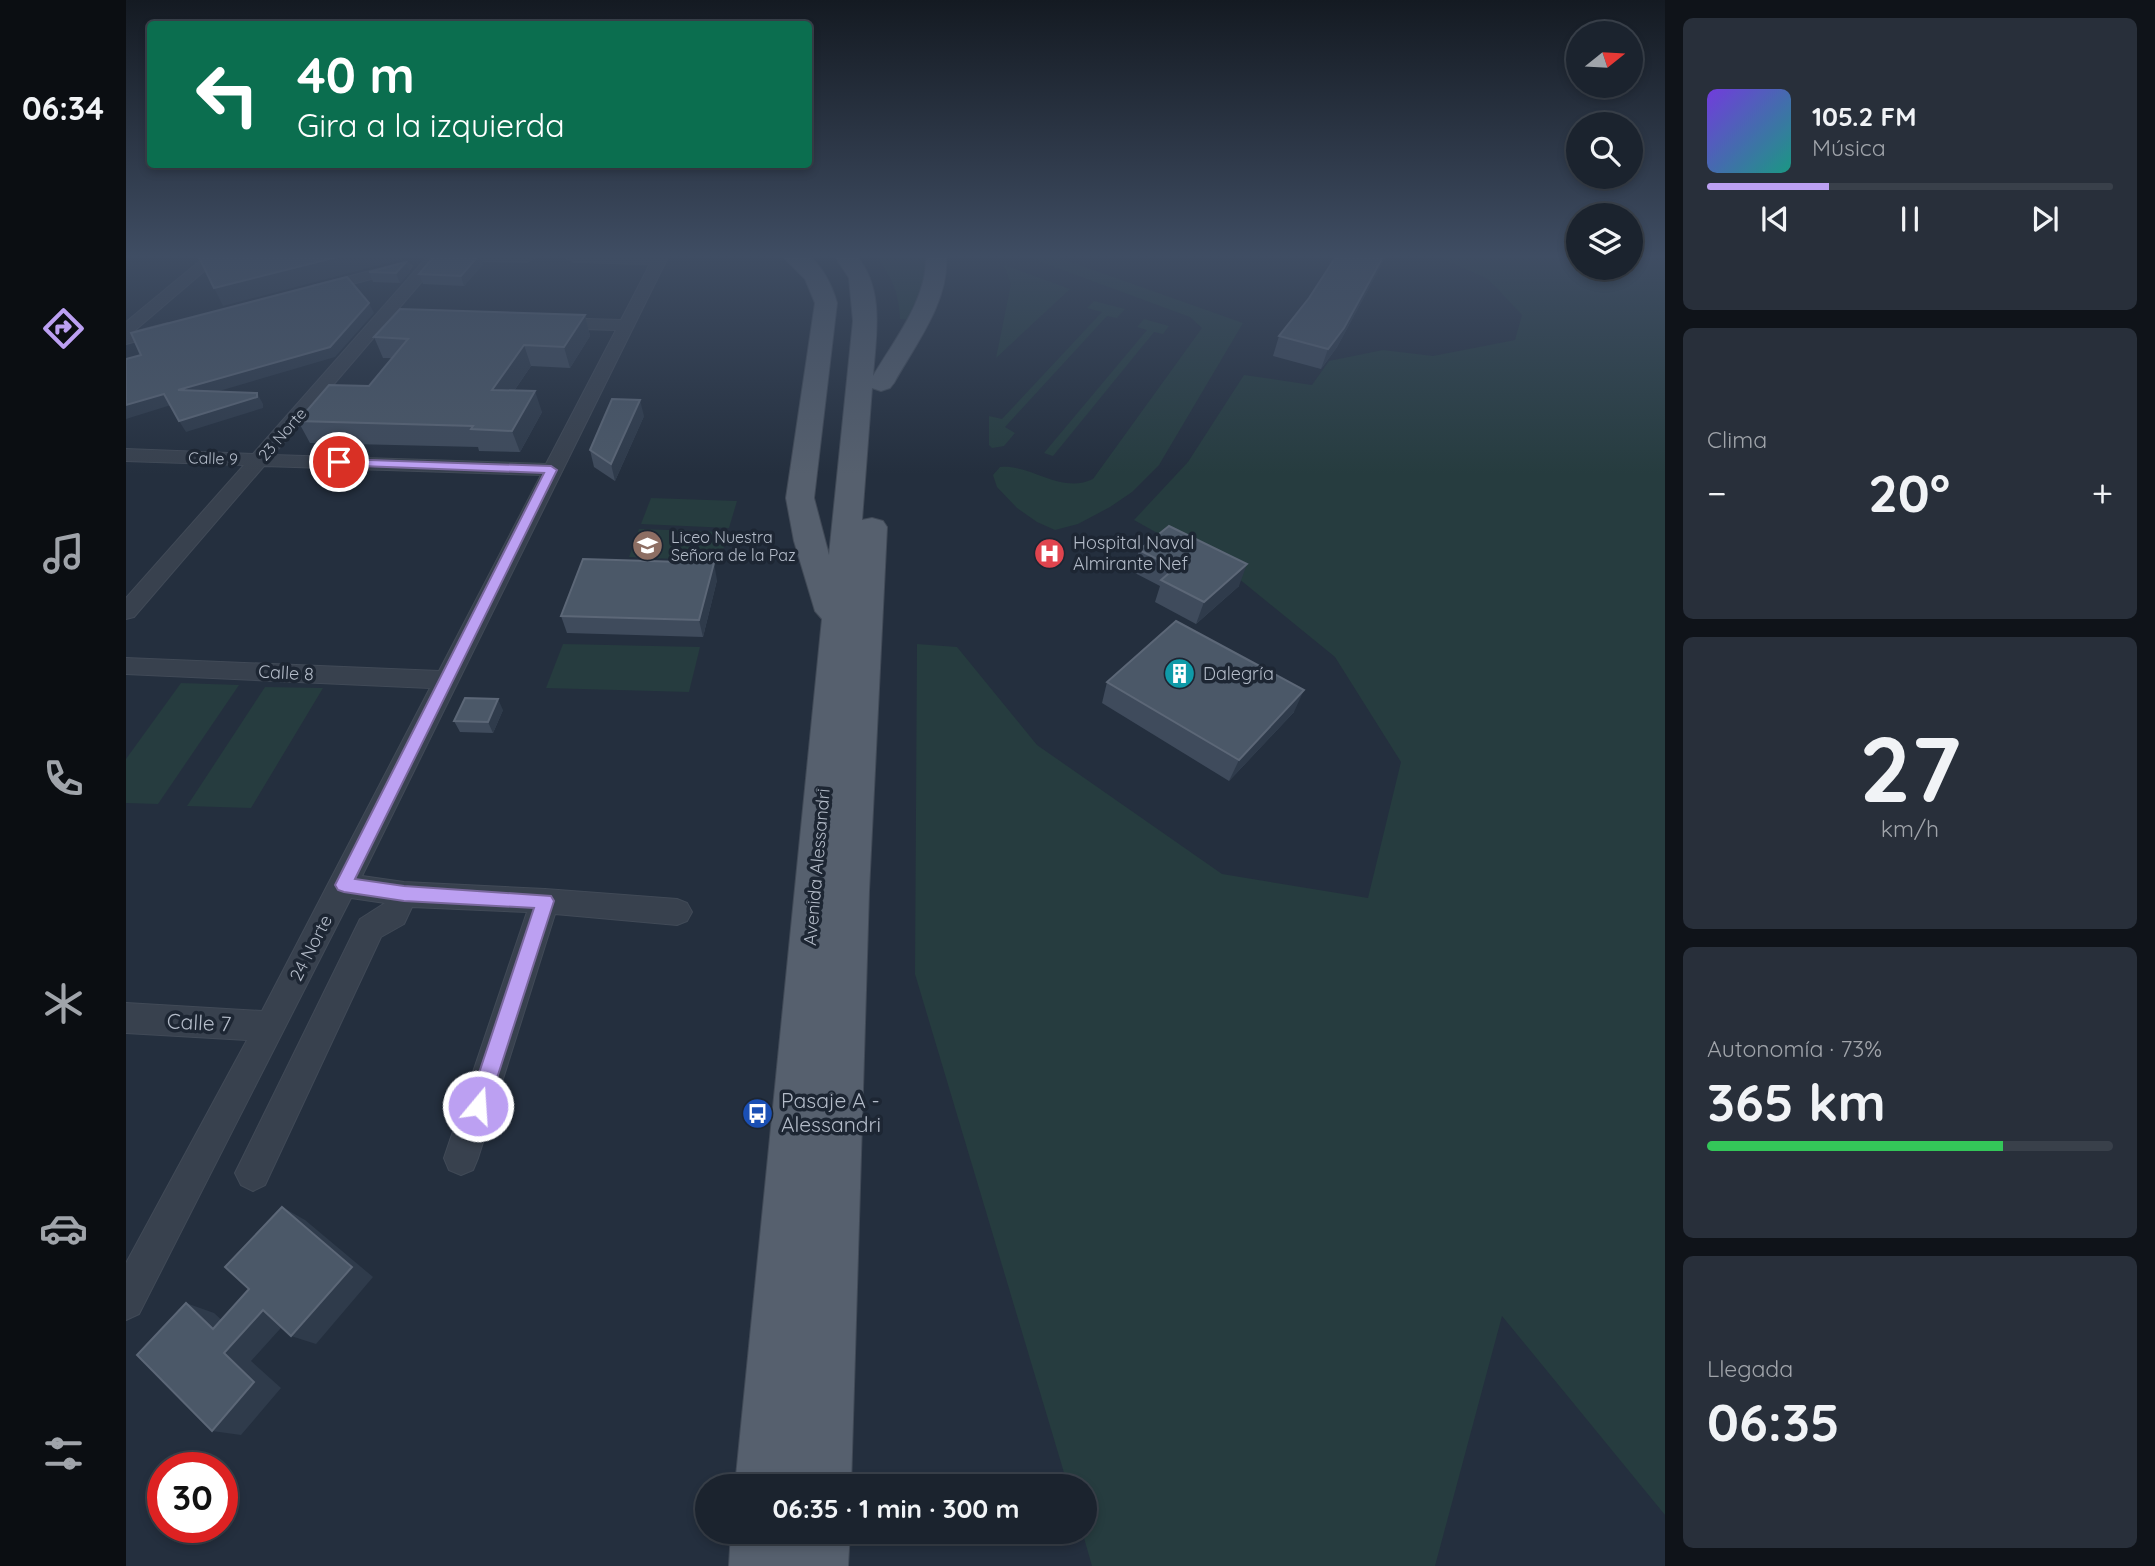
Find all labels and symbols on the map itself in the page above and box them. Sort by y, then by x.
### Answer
north arrow [1566,21,1643,98]
street label: 23 Norte [254,403,310,465]
pin [309,432,369,492]
street label: Calle 9 [188,447,238,469]
place label: Liceo Nuestra Señora de la Paz [671,527,796,565]
school or university icon: Liceo Nuestra Señora de la Paz [631,529,665,563]
place label: Hospital Naval Almirante Nef [1073,531,1194,575]
hospital icon: Hospital Naval Almirante Nef [1033,536,1067,570]
building icon: Dalegría [1163,657,1197,691]
street label: Calle 8 [258,660,314,685]
place label: Dalegría [1203,662,1274,685]
street label: Avenida Alessandri [798,787,835,946]
street label: 24 Norte [284,911,337,985]
street label: Calle 7 [166,1007,232,1037]
position arrow [441,1069,515,1143]
place label: Pasaje A - Alessandri [781,1087,881,1137]
bus stop icon: Pasaje A - Alessandri [741,1096,775,1130]
speed limit sign: 30 [147,1452,238,1543]

